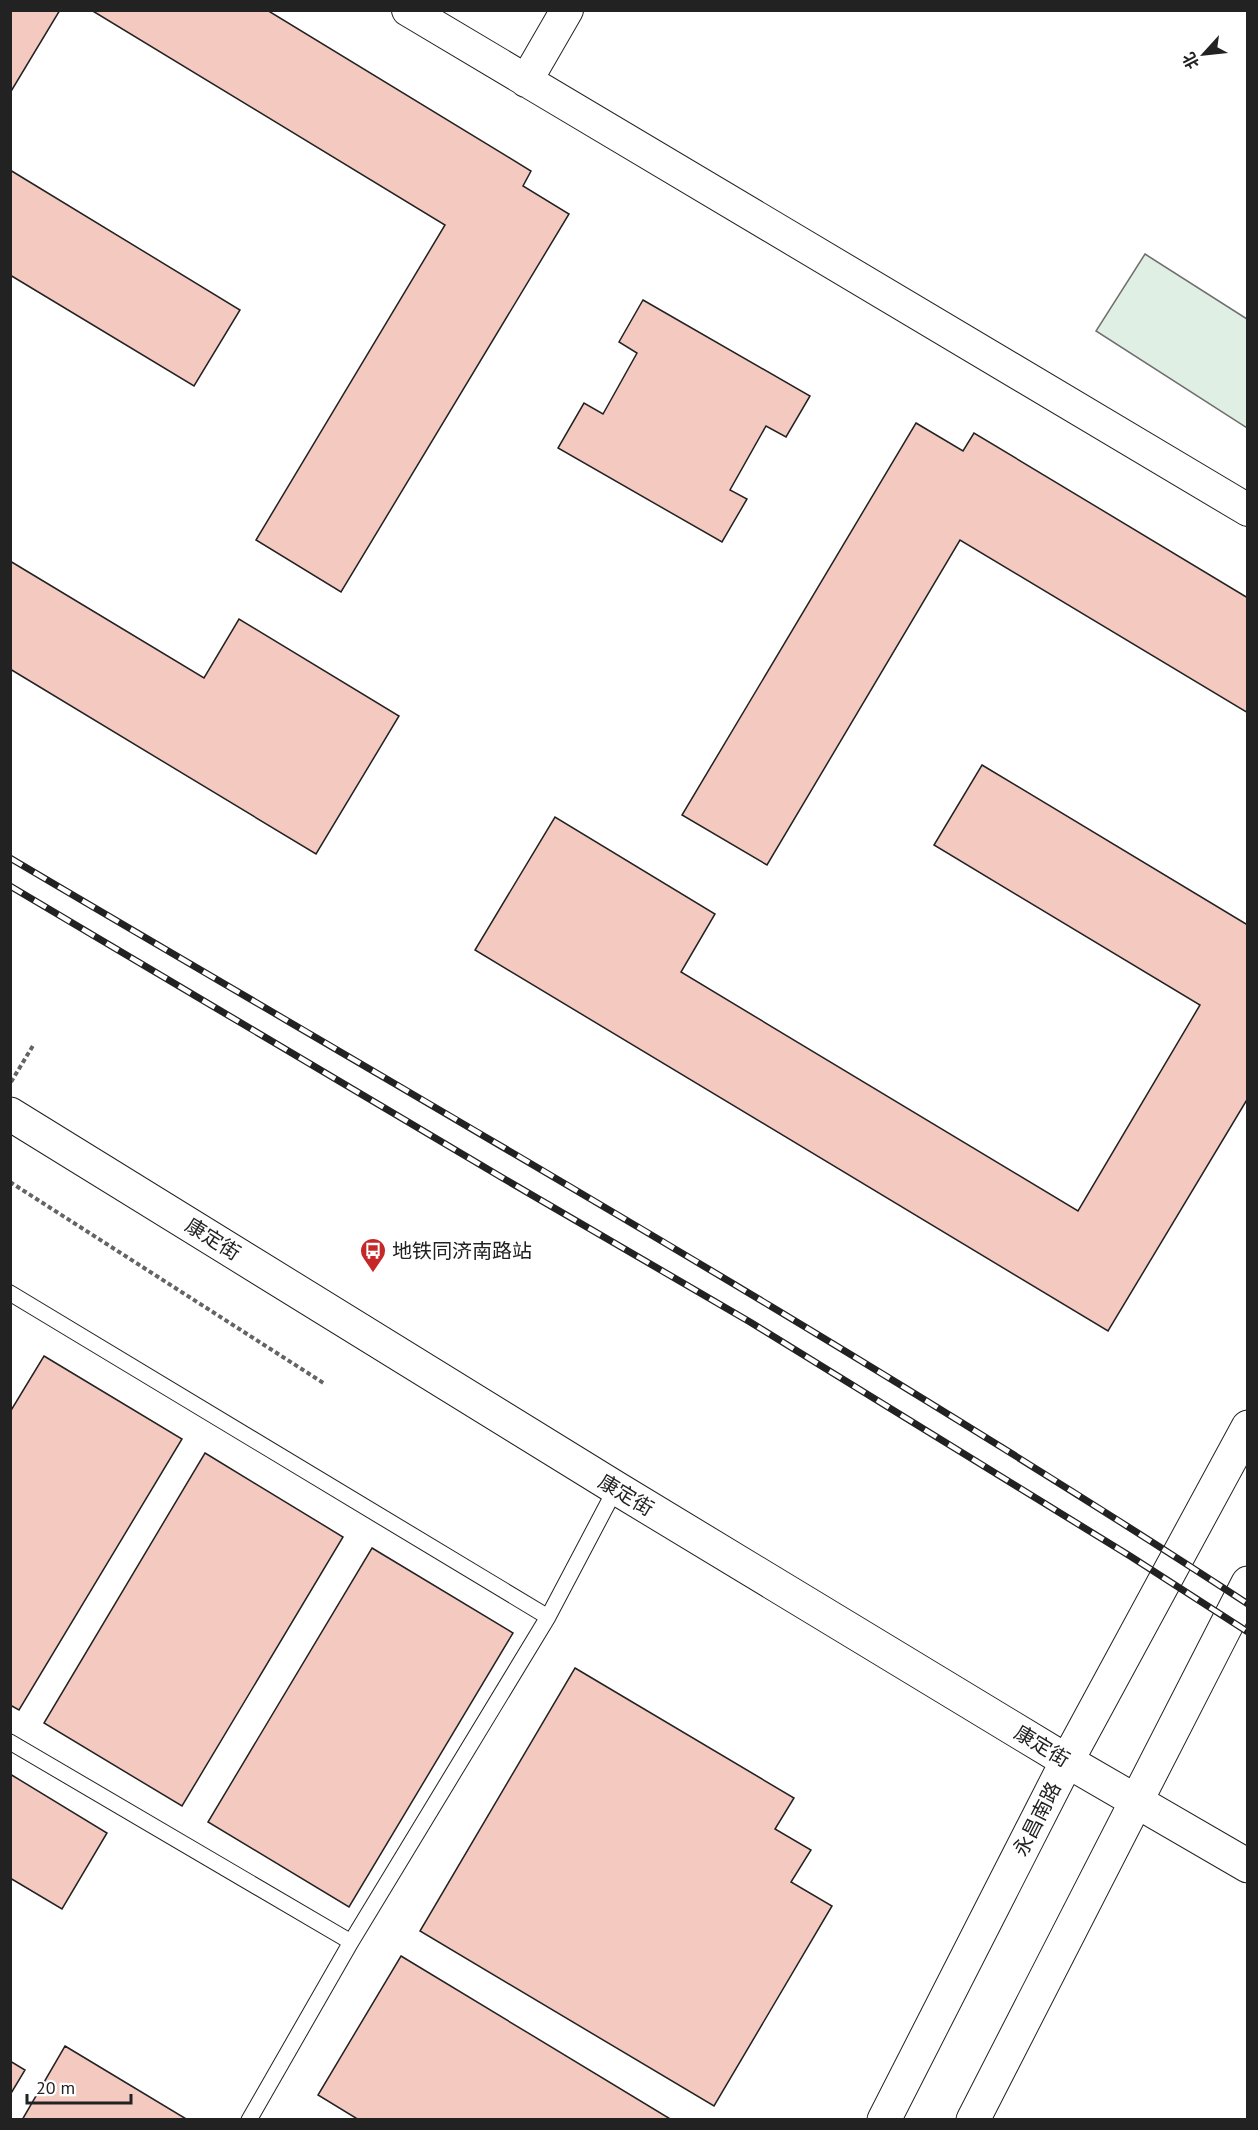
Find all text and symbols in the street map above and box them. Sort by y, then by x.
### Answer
north arrow [1174,24,1234,84]
text: 北 [1178,49,1203,72]
street label: 康定街 [181,1212,245,1266]
bus stop icon: 地铁同济南路站 [358,1236,388,1274]
place label: 地铁同济南路站 [392,1238,532,1264]
street label: 康定街 [594,1468,658,1522]
street label: 康定街 [1010,1719,1074,1773]
street label: 永昌南路 [1007,1777,1067,1861]
scale bar [27,2067,130,2105]
text: 20 m [36,2076,75,2099]

